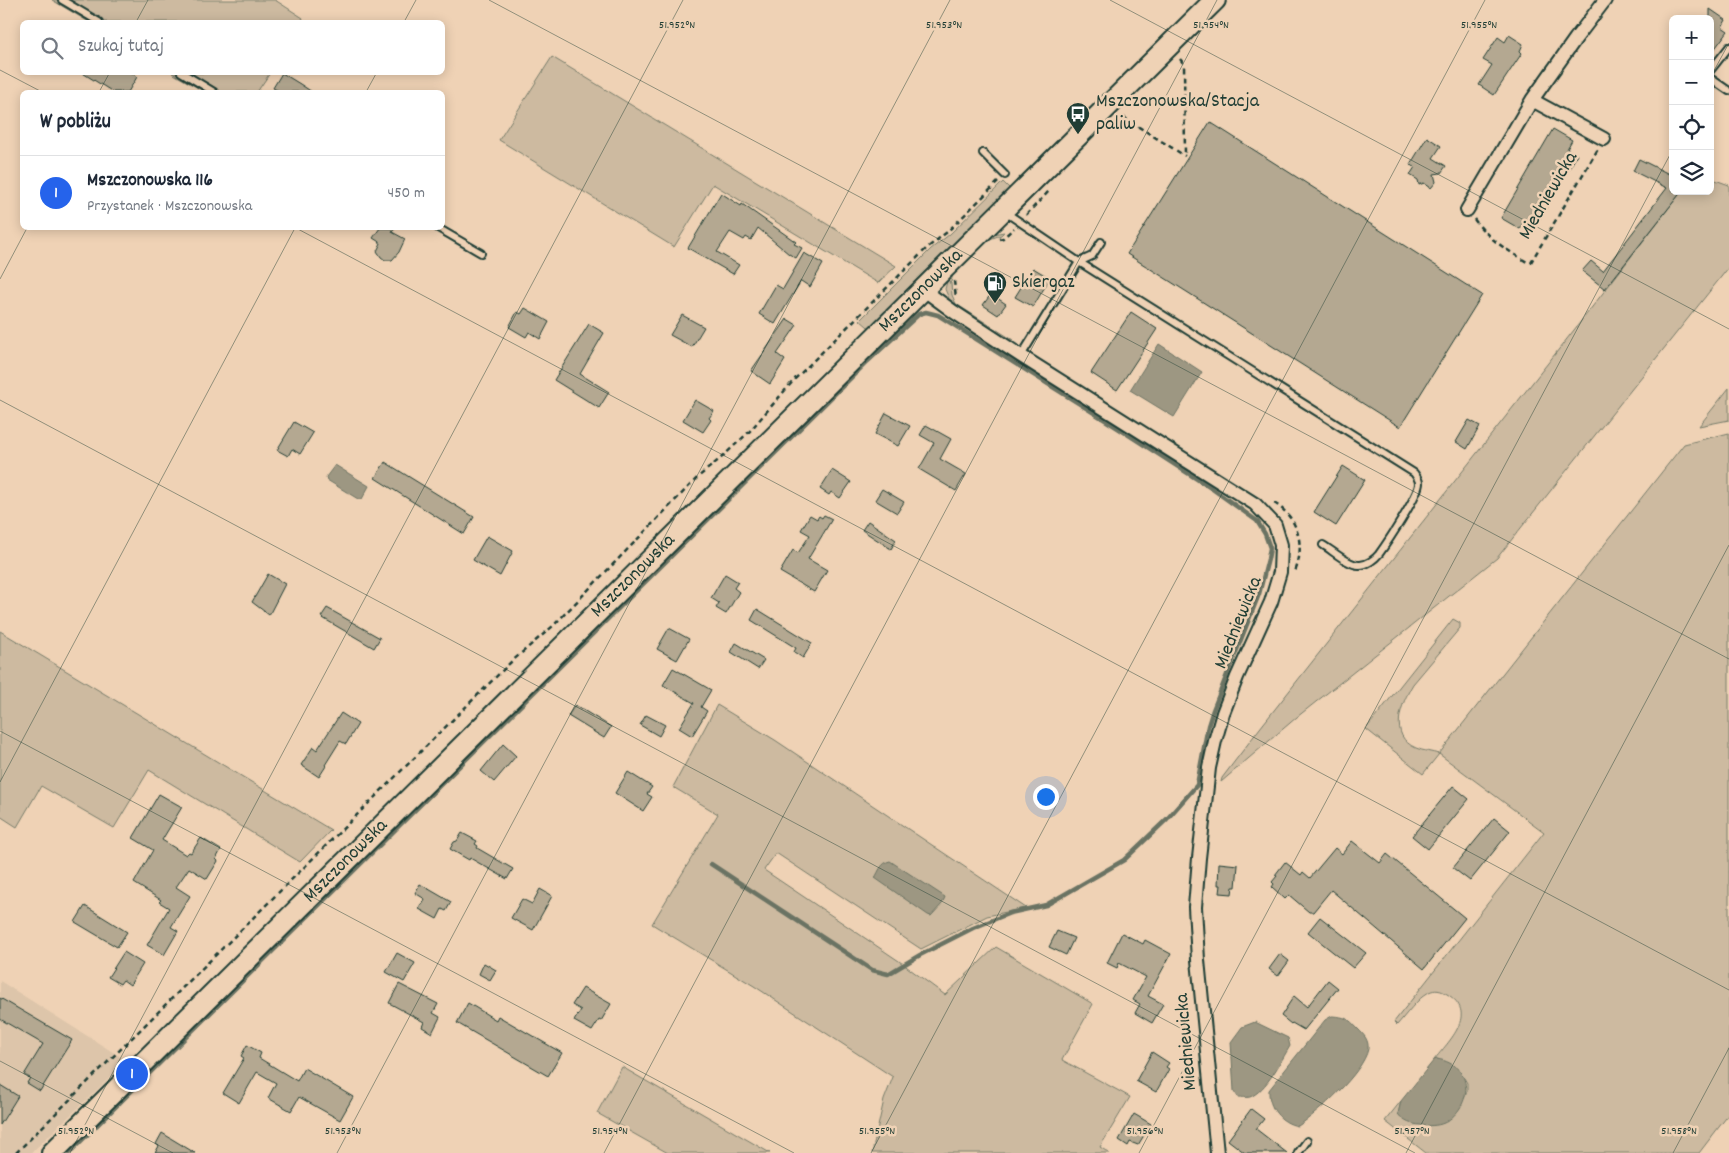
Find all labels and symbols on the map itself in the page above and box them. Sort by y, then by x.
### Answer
text: 51.952°N [659,17,695,34]
text: 51.953°N [926,17,962,34]
text: 51.954°N [1193,17,1229,34]
text: 51.955°N [1461,17,1497,34]
place label: Mszczonowska/Stacja paliw [1096,88,1260,139]
bus stop icon: Mszczonowska/Stacja paliw [1065,101,1091,135]
street label: Miedniewicka [1513,146,1586,245]
street label: Mszczonowska [873,242,970,340]
place label: Skiergaz [1012,269,1075,297]
fuel station icon: Skiergaz [982,270,1008,304]
street label: Mszczonowska [585,528,683,625]
street label: Miedniewicka [1208,572,1270,673]
your location [1033,784,1059,810]
street label: Mszczonowska [297,813,395,910]
street label: Miedniewicka [1169,992,1205,1092]
pin: 1 [116,1055,148,1093]
text: 51.952°N [58,1123,94,1140]
text: 51.953°N [325,1123,361,1140]
text: 51.954°N [592,1123,628,1140]
text: 51.955°N [859,1123,895,1140]
text: 51.956°N [1127,1123,1164,1140]
text: 51.957°N [1394,1123,1430,1140]
text: 51.958°N [1661,1123,1697,1140]

